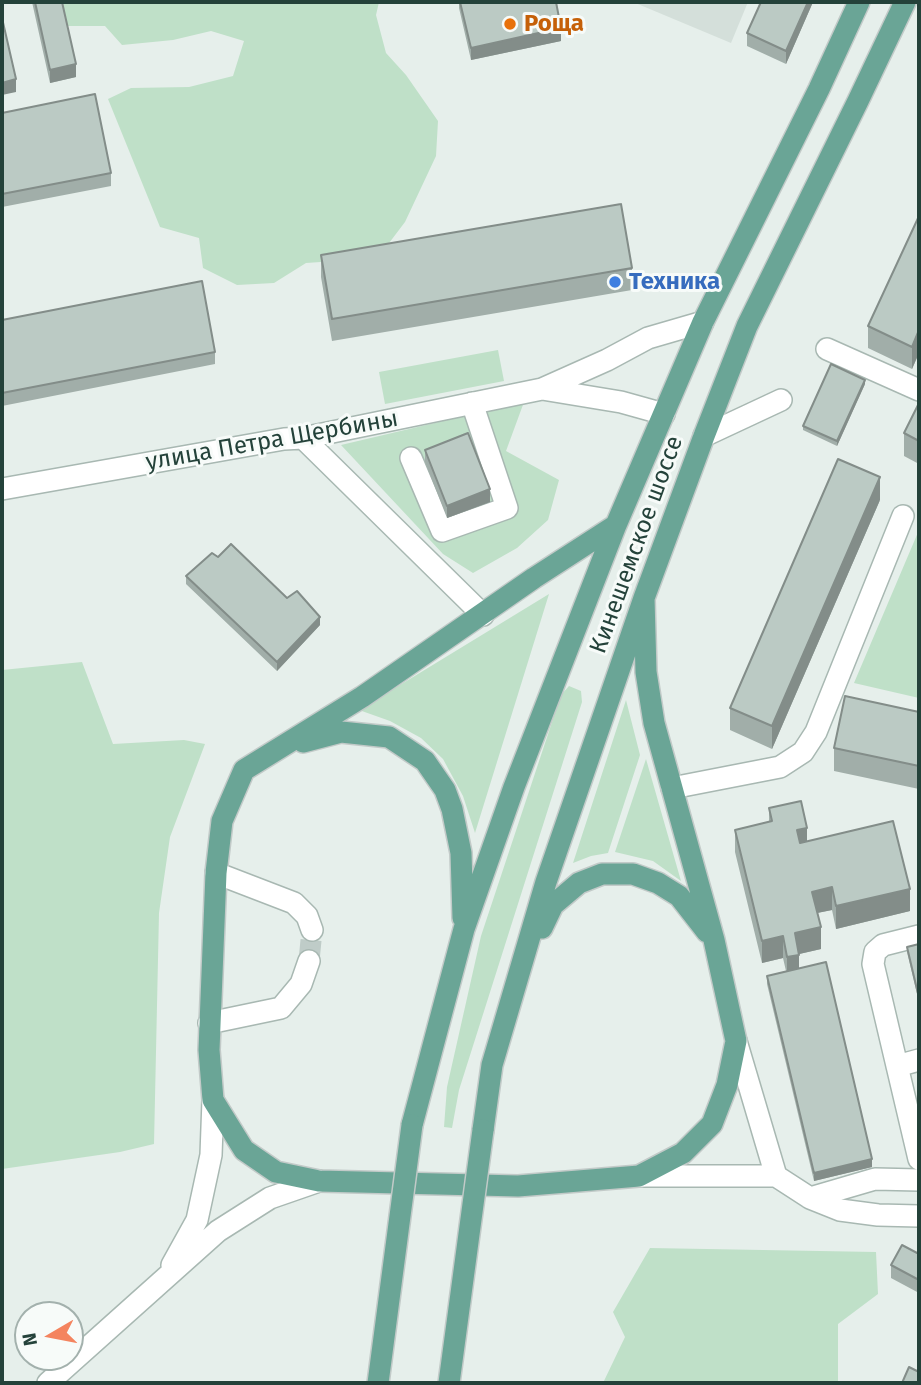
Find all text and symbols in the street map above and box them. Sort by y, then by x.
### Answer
place label: Роща [524,10,584,38]
marker: Роща [502,16,518,32]
place label: Техника [629,268,720,296]
marker: Техника [607,274,623,290]
street label: улица Петра Щербины [144,405,400,477]
street label: Кинешемское шоссе [584,432,690,658]
north arrow [14,1301,84,1371]
text: N [17,1331,42,1348]

